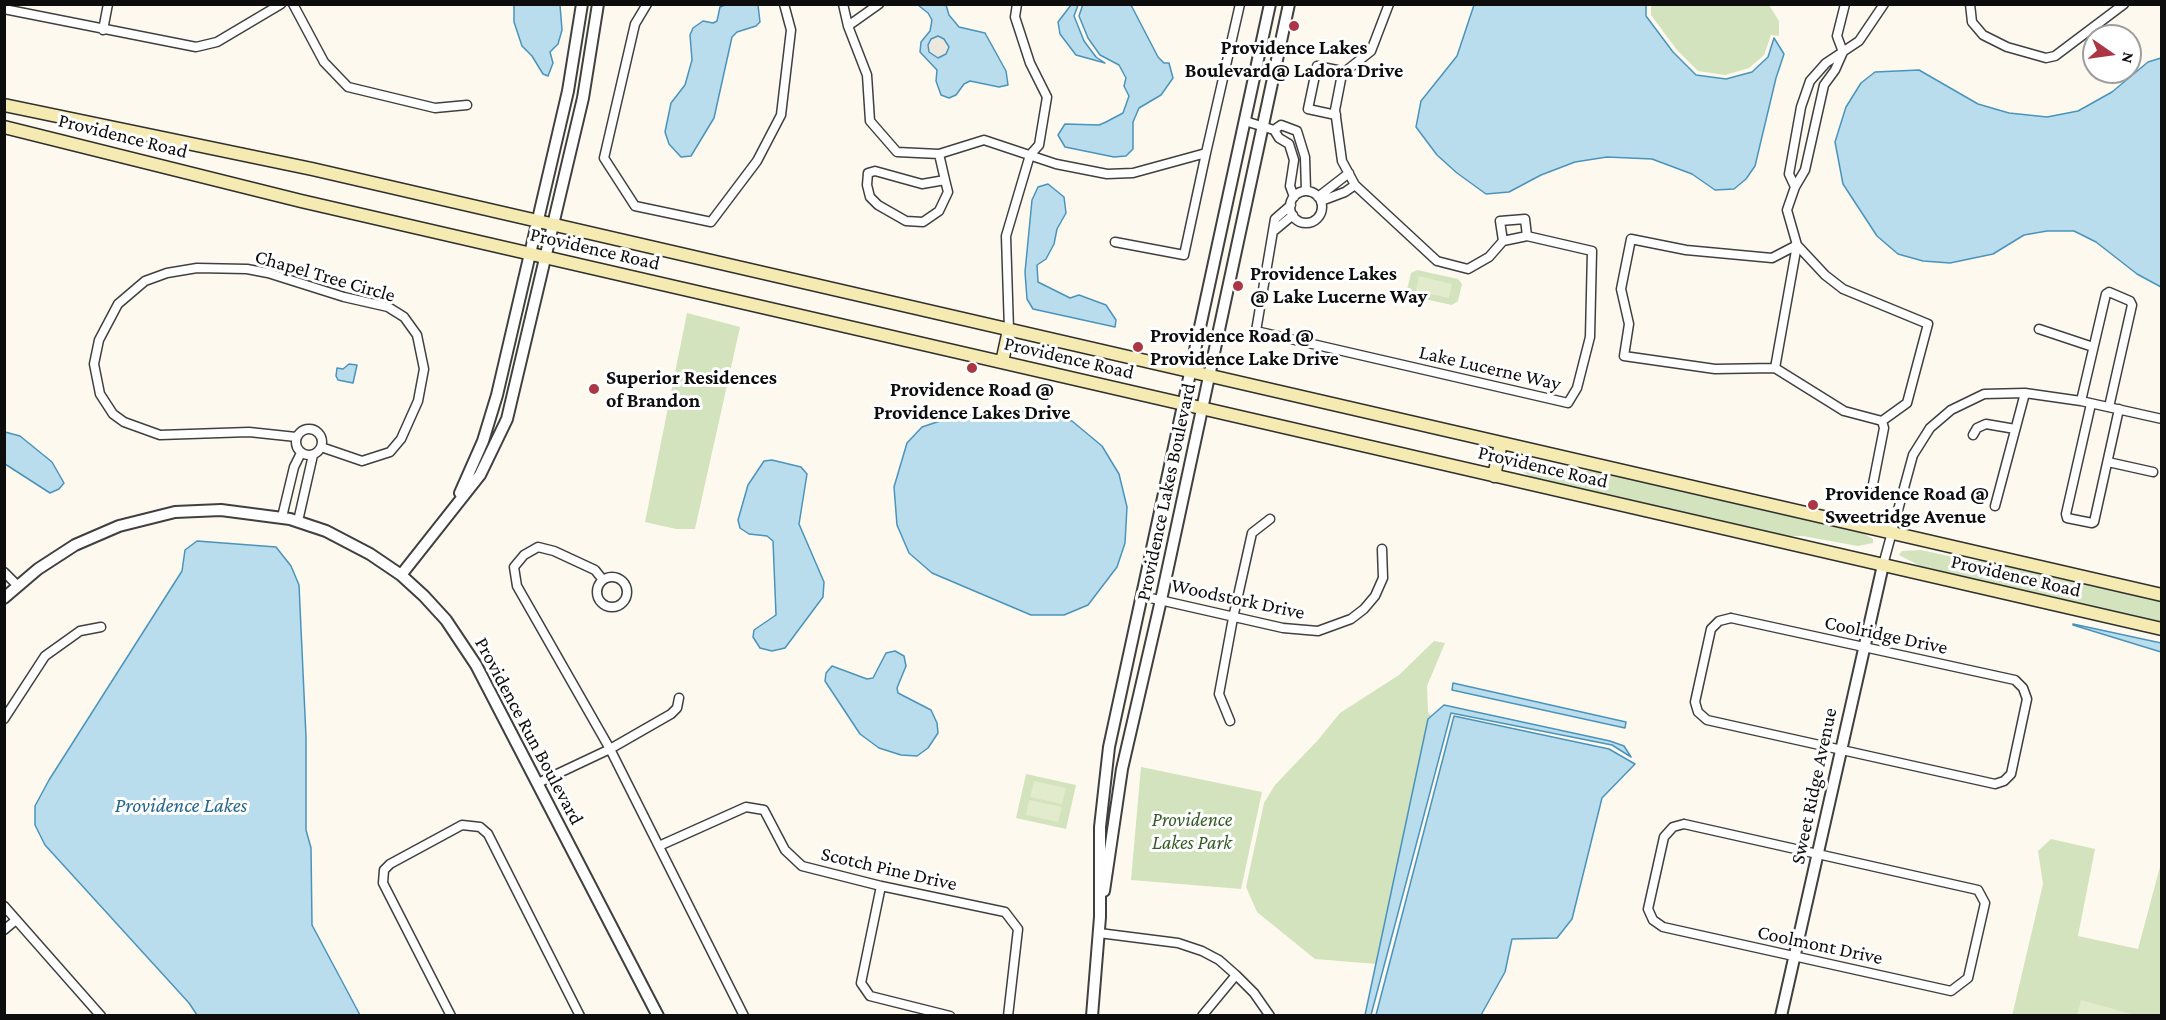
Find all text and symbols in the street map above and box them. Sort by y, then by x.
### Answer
marker: Providence Lakes Boulevard@ Ladora Drive [1287,19,1301,33]
north arrow [2082,24,2142,84]
place label: Providence Lakes Boulevard@ Ladora Drive [1185,36,1403,83]
text: N [2119,50,2138,65]
street label: Providence Road [56,108,190,164]
street label: Providence Road [528,222,662,276]
street label: Chapel Tree Circle [252,244,398,308]
place label: Providence Lakes @ Lake Lucerne Way [1250,262,1427,309]
marker: Providence Lakes @ Lake Lucerne Way [1231,279,1245,293]
place label: Providence Road @ Providence Lake Drive [1150,324,1339,371]
street label: Providence Road [1002,331,1136,385]
marker: Providence Road @ Providence Lake Drive [1131,340,1145,354]
street label: Lake Lucerne Way [1417,340,1563,396]
marker: Providence Road @ Providence Lakes Drive [965,361,979,375]
place label: Superior Residences of Brandon [606,366,777,413]
place label: Providence Road @ Providence Lakes Drive [874,378,1070,425]
street label: Providence Lakes Boulevard [1131,381,1201,603]
marker: Superior Residences of Brandon [587,382,601,396]
street label: Providence Road [1476,440,1610,494]
place label: Providence Road @ Sweetridge Avenue [1825,482,1989,529]
marker: Providence Road @ Sweetridge Avenue [1806,498,1820,512]
street label: Providence Road [1949,549,2083,603]
street label: Woodstork Drive [1169,573,1307,625]
street label: Coolridge Drive [1822,610,1950,660]
street label: Providence Run Boulevard [469,633,589,829]
street label: Sweet Ridge Avenue [1786,706,1842,866]
water label: Providence Lakes [115,793,247,819]
park label: Providence Lakes Park [1152,808,1232,855]
street label: Scotch Pine Drive [819,842,959,896]
street label: Coolmont Drive [1755,920,1885,970]

